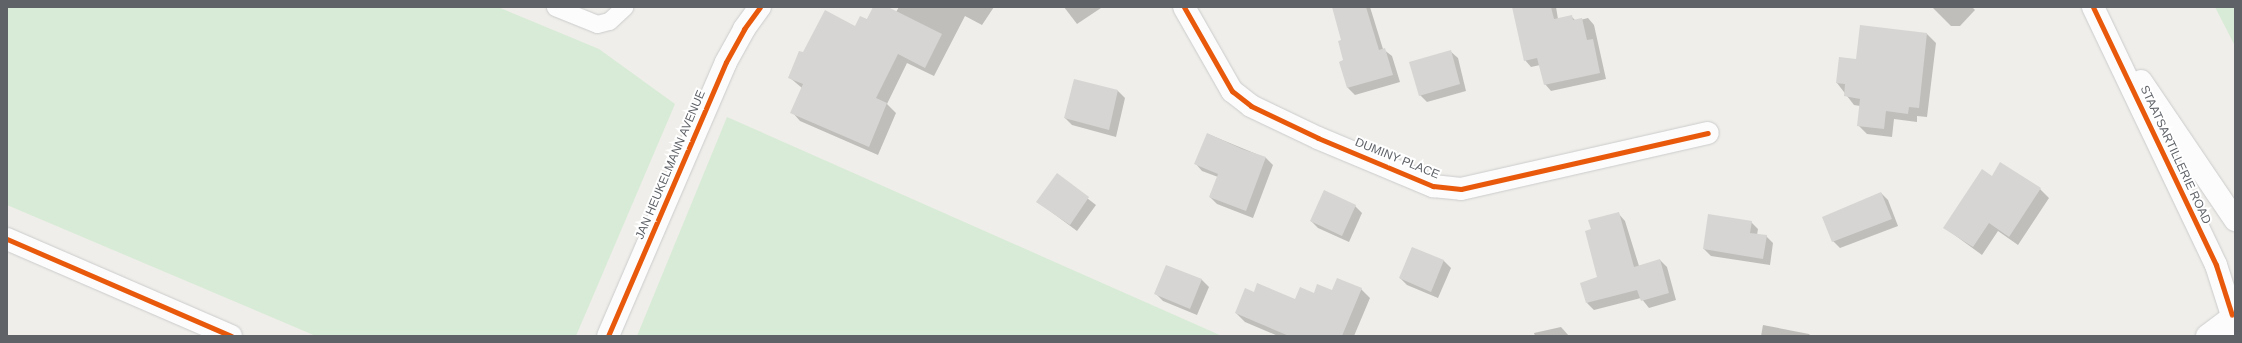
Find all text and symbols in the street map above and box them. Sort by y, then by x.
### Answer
street label: STAATSARTILLERIE ROAD [2136,83,2214,227]
street label: JAN HEUKELMANN AVENUE [633,88,709,242]
street label: DUMINY PLACE [1353,135,1441,183]

